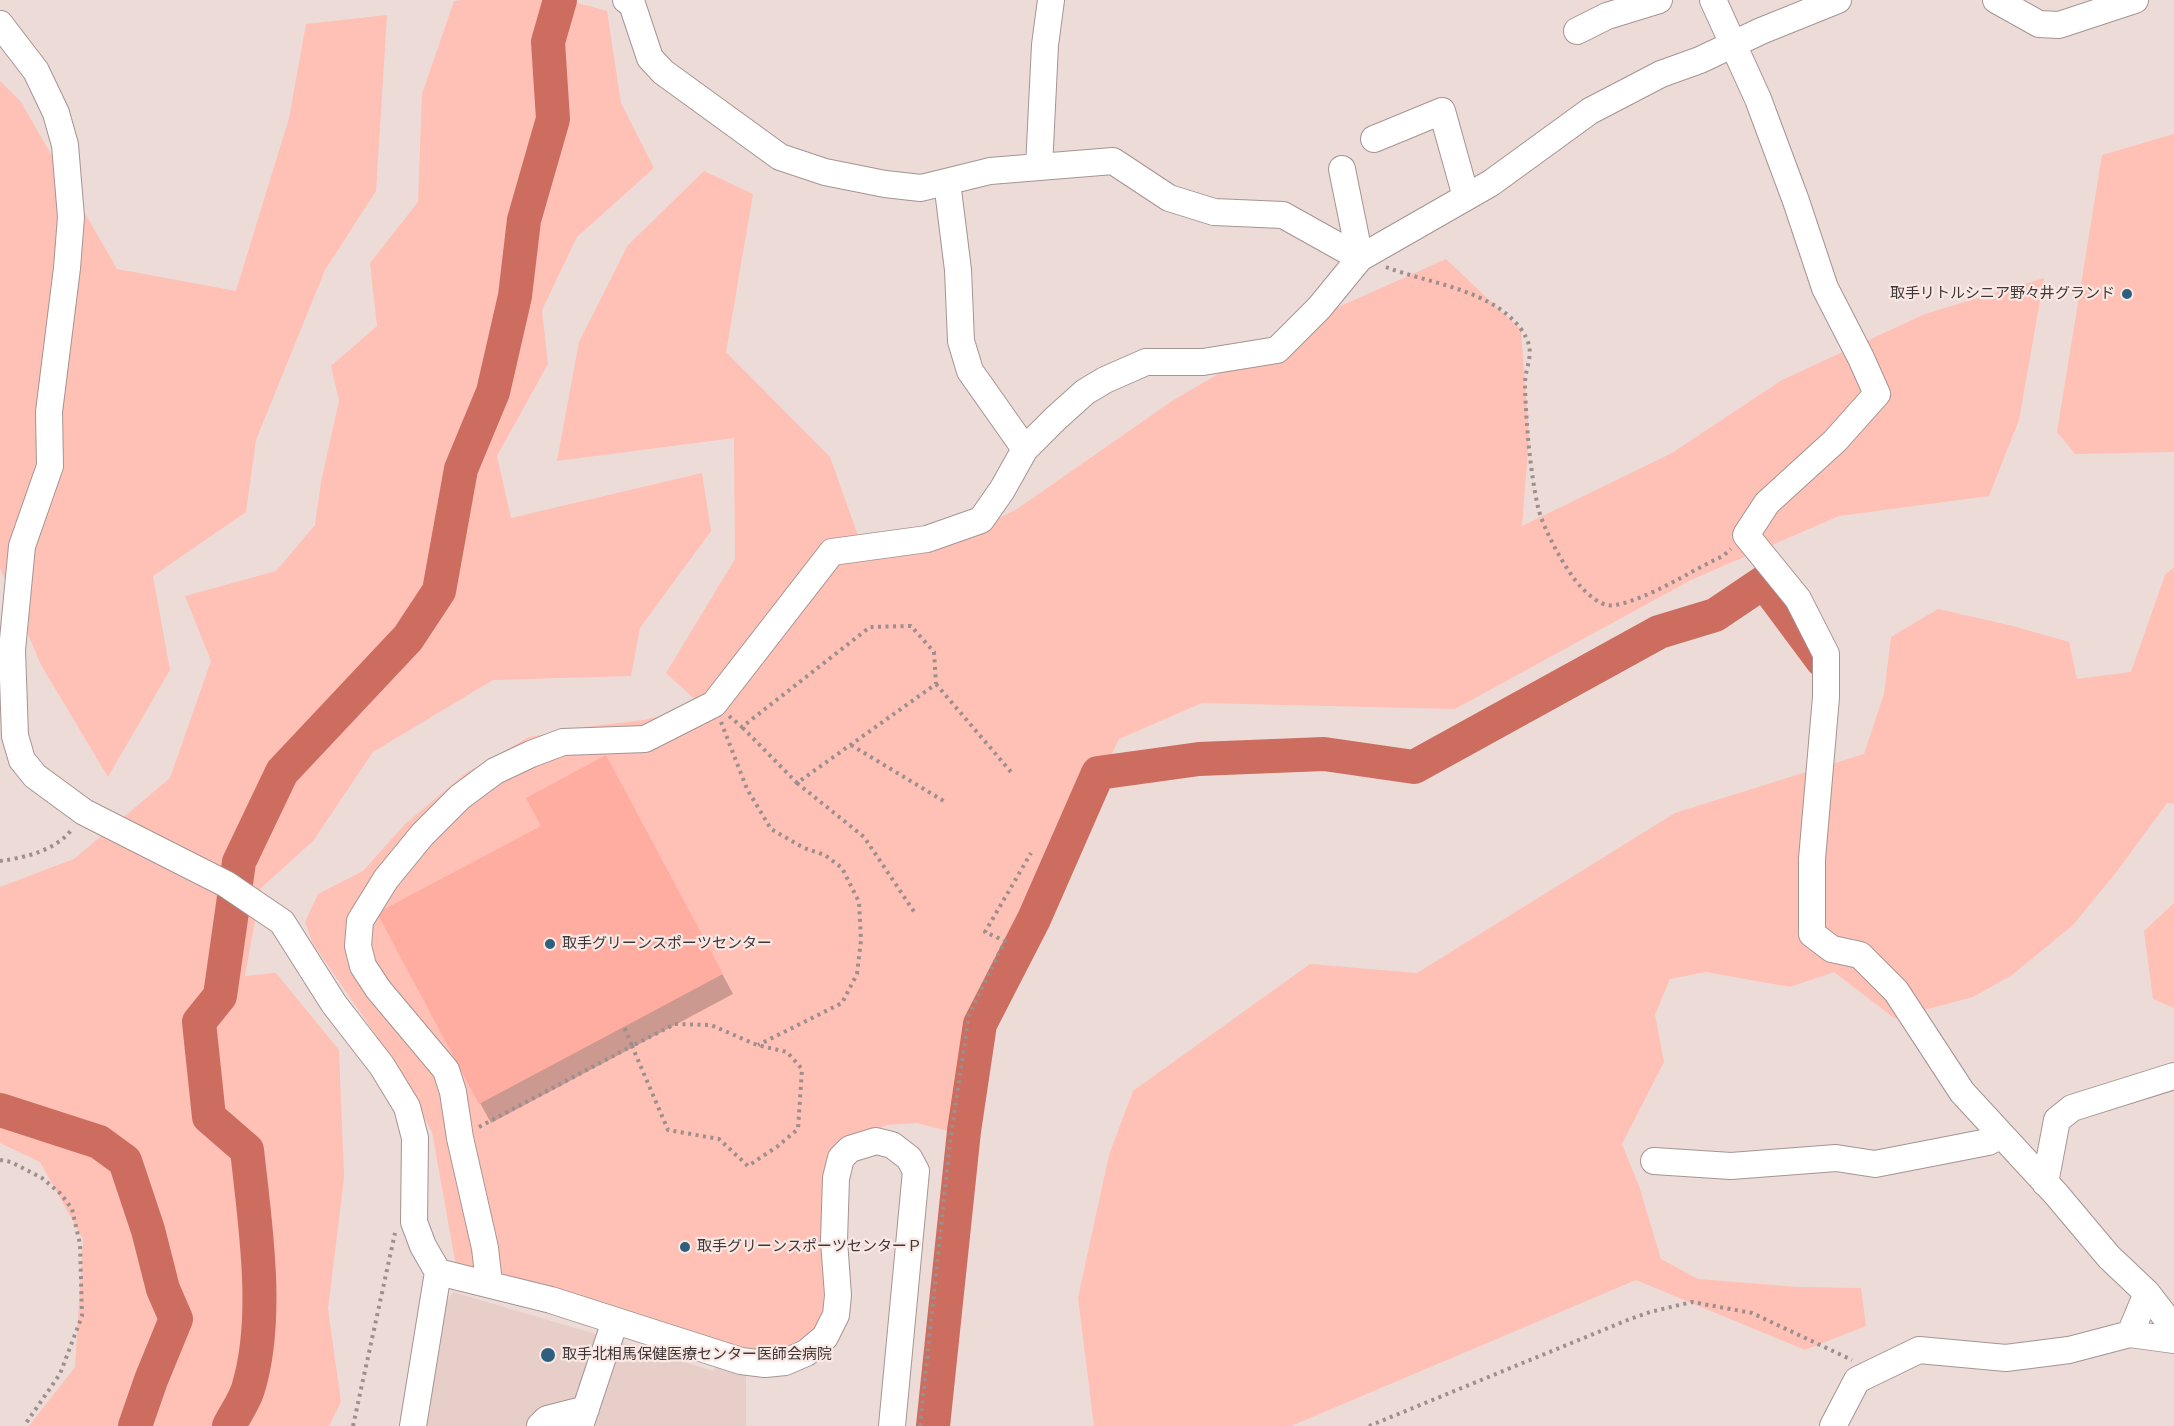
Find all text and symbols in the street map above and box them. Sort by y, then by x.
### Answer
place label: 取手リトルシニア野々井グランド [1890,285,2115,303]
marker: 取手リトルシニア野々井グランド [2120,287,2134,301]
place label: 取手グリーンスポーツセンター [562,935,772,953]
marker: 取手グリーンスポーツセンター [543,937,557,951]
place label: 取手グリーンスポーツセンターＰ [697,1238,922,1256]
marker: 取手グリーンスポーツセンターＰ [678,1240,692,1254]
marker: 取手北相馬保健医療センター医師会病院 [539,1346,557,1364]
place label: 取手北相馬保健医療センター医師会病院 [562,1346,832,1364]

